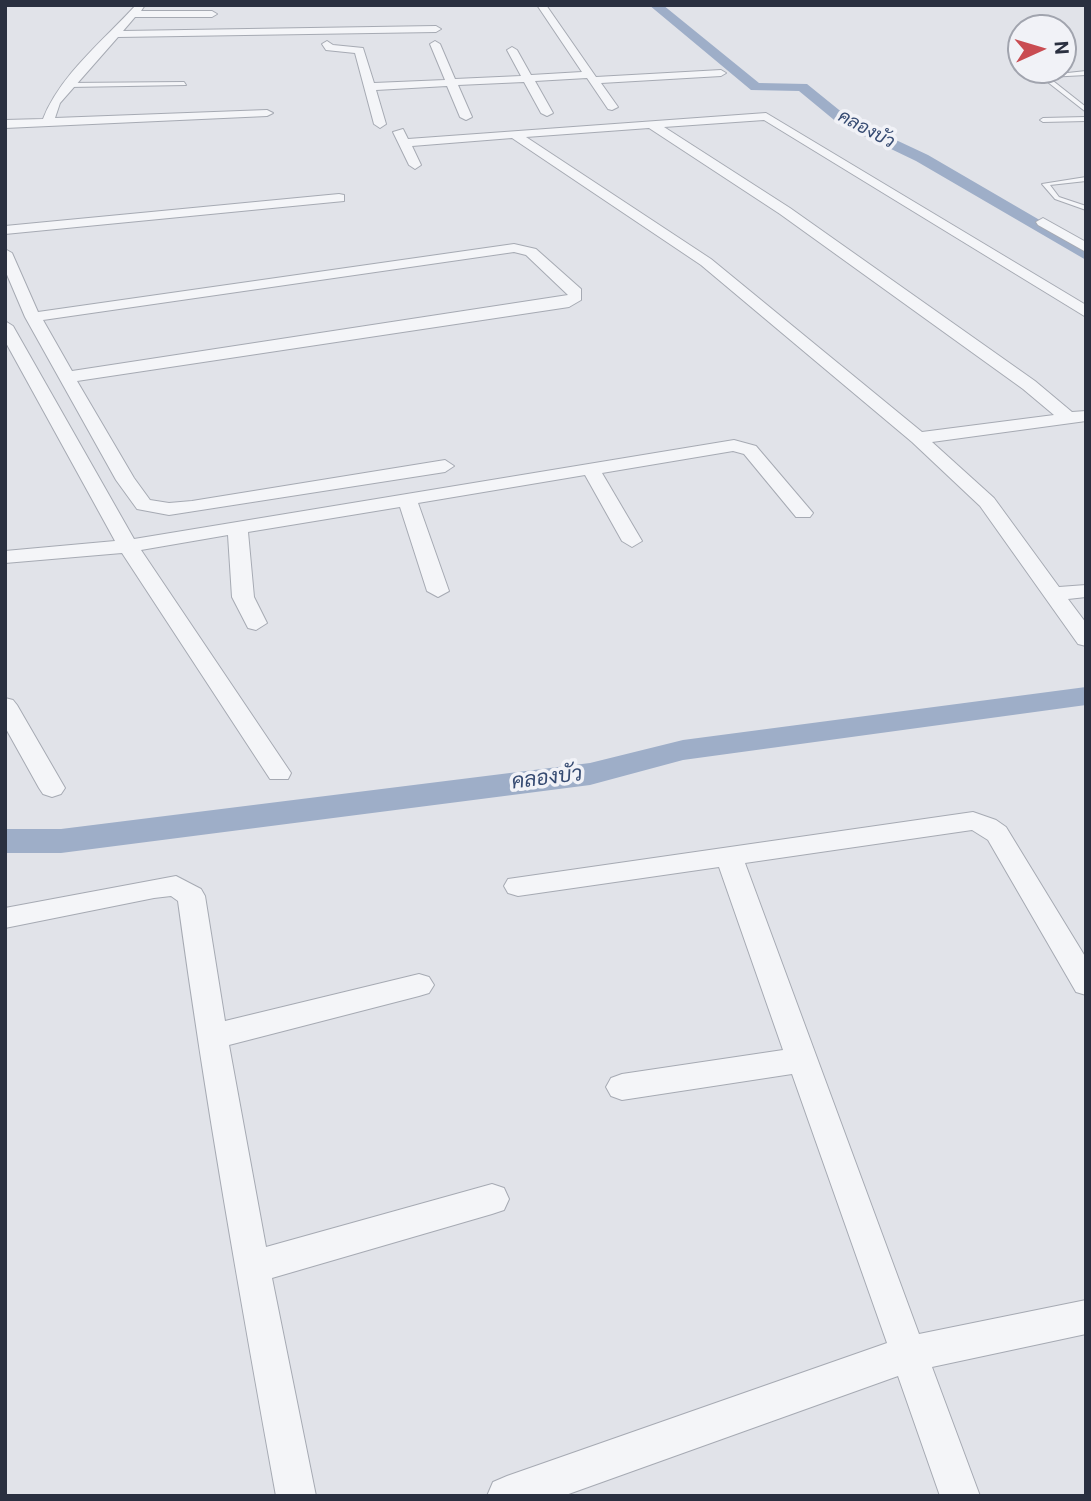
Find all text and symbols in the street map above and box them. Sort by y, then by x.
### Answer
north arrow [1007,14,1077,84]
text: N [1050,40,1073,55]
water label: คลองบัว [834,106,898,154]
water label: คลองบัว [510,762,584,796]

